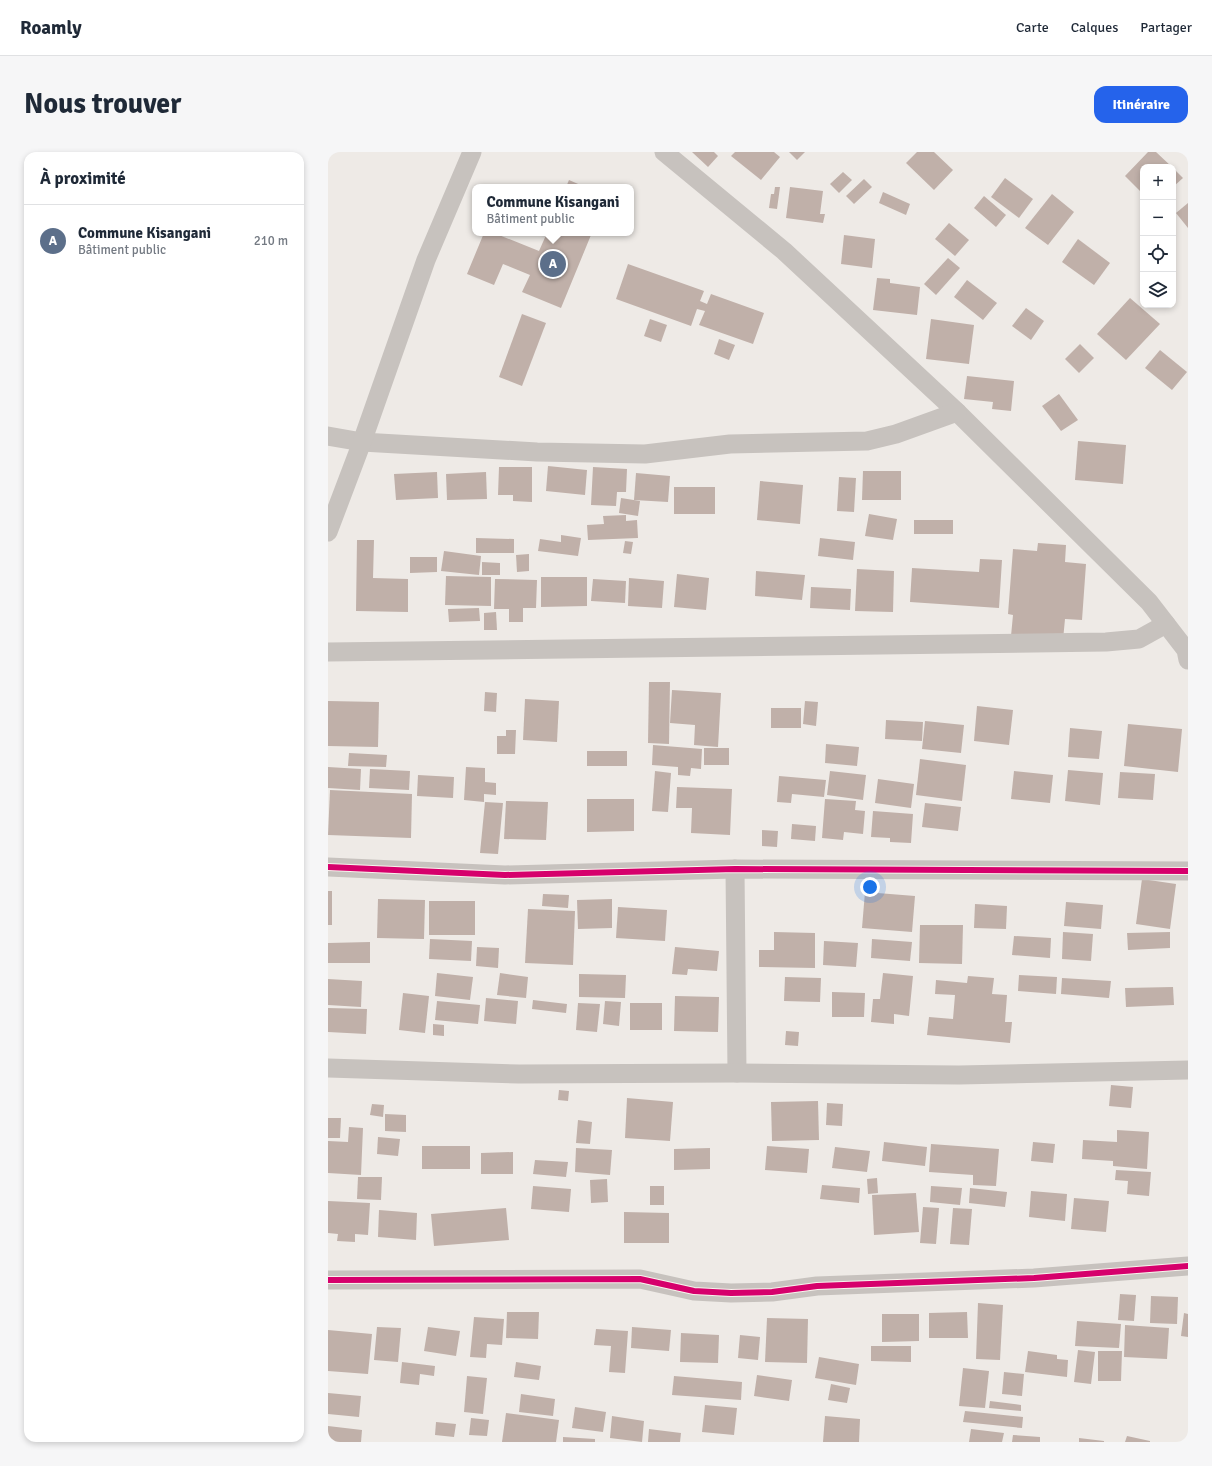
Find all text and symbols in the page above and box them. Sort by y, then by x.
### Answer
text: Roamly [20,16,82,40]
text: Carte [1016,19,1049,36]
text: Calques [1071,19,1118,36]
text: Partager [1140,19,1192,36]
button: Itinéraire [1094,86,1188,123]
text: Nous trouver [24,87,181,121]
map controls [1140,164,1176,308]
button: + [1140,164,1176,200]
text: À proximité [40,168,126,189]
popup [472,184,634,236]
text: Commune Kisangani [486,193,620,211]
button: − [1140,200,1176,236]
text: Bâtiment public [486,211,575,227]
text: Commune Kisangani [78,224,211,242]
text: A [49,233,57,249]
text: 210 m [254,233,288,249]
button: locate [1140,236,1176,272]
text: Bâtiment public [78,242,166,258]
pin: A [540,249,566,279]
button: layers [1140,272,1176,308]
your location [860,877,880,897]

